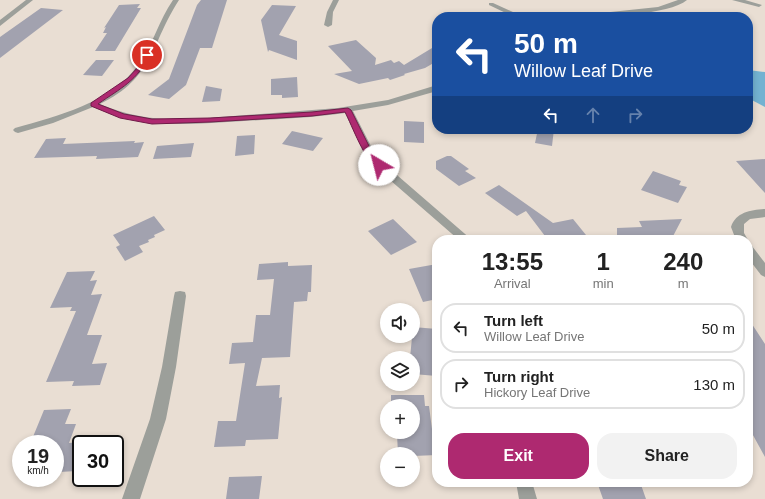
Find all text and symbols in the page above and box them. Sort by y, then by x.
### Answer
icon: left [448,28,500,80]
text: 50 m [514,28,578,59]
pin [130,38,164,72]
icon: arrive [136,44,158,66]
text: Willow Leaf Drive [514,61,653,81]
icon: left [540,104,562,126]
icon: ahead [582,104,604,126]
icon: right [624,104,646,126]
position arrow [358,144,400,186]
text: 13:55 [482,248,543,275]
text: 1 [596,248,610,275]
text: 240 [663,248,703,275]
text: Arrival [494,276,531,291]
text: min [593,276,614,291]
text: m [678,276,689,291]
map controls [380,303,420,487]
button: sound [380,303,420,343]
text: Turn left [484,312,543,329]
icon: left [450,317,472,339]
text: 50 m [702,320,735,337]
text: Willow Leaf Drive [484,329,584,344]
button: layers [380,351,420,391]
text: Turn right [484,368,554,385]
icon: right [450,373,472,395]
text: 130 m [693,376,735,393]
text: Hickory Leaf Drive [484,385,590,400]
button: + [380,399,420,439]
button: Exit [448,433,589,479]
button: Share [597,433,737,479]
speed limit sign: 30 [72,435,124,487]
text: 19 [27,445,49,467]
button: − [380,447,420,487]
text: km/h [27,465,49,476]

